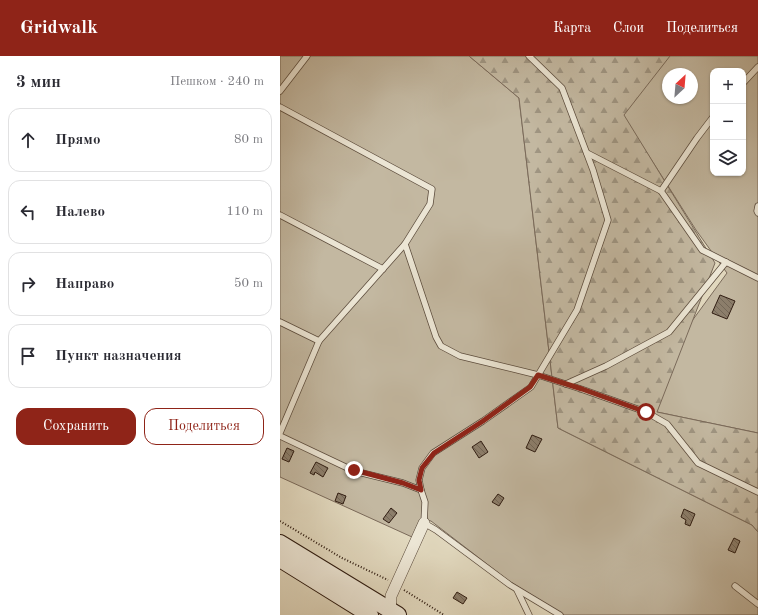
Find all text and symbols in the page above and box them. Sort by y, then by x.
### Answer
text: Gridwalk [20,19,98,38]
text: Карта [553,21,591,35]
text: Слои [613,21,644,35]
text: Поделиться [666,21,738,35]
north arrow [662,68,698,104]
map controls [710,68,746,176]
button: + [710,68,746,104]
text: 3 мин [16,74,61,91]
text: Пешком · 240 m [170,75,264,88]
button: − [710,104,746,140]
icon: ahead [17,129,39,151]
text: Прямо [55,133,101,148]
text: 80 m [234,133,263,146]
button: layers [710,140,746,176]
icon: left [17,201,39,223]
text: Налево [55,205,105,220]
text: 110 m [226,205,263,218]
icon: right [17,273,39,295]
text: Направо [55,277,114,292]
text: 50 m [234,277,263,290]
icon: arrive [17,345,39,367]
text: Пункт назначения [55,349,182,364]
route start [637,403,655,421]
button: Сохранить [16,408,136,445]
button: Поделиться [144,408,264,445]
route end [345,461,363,479]

